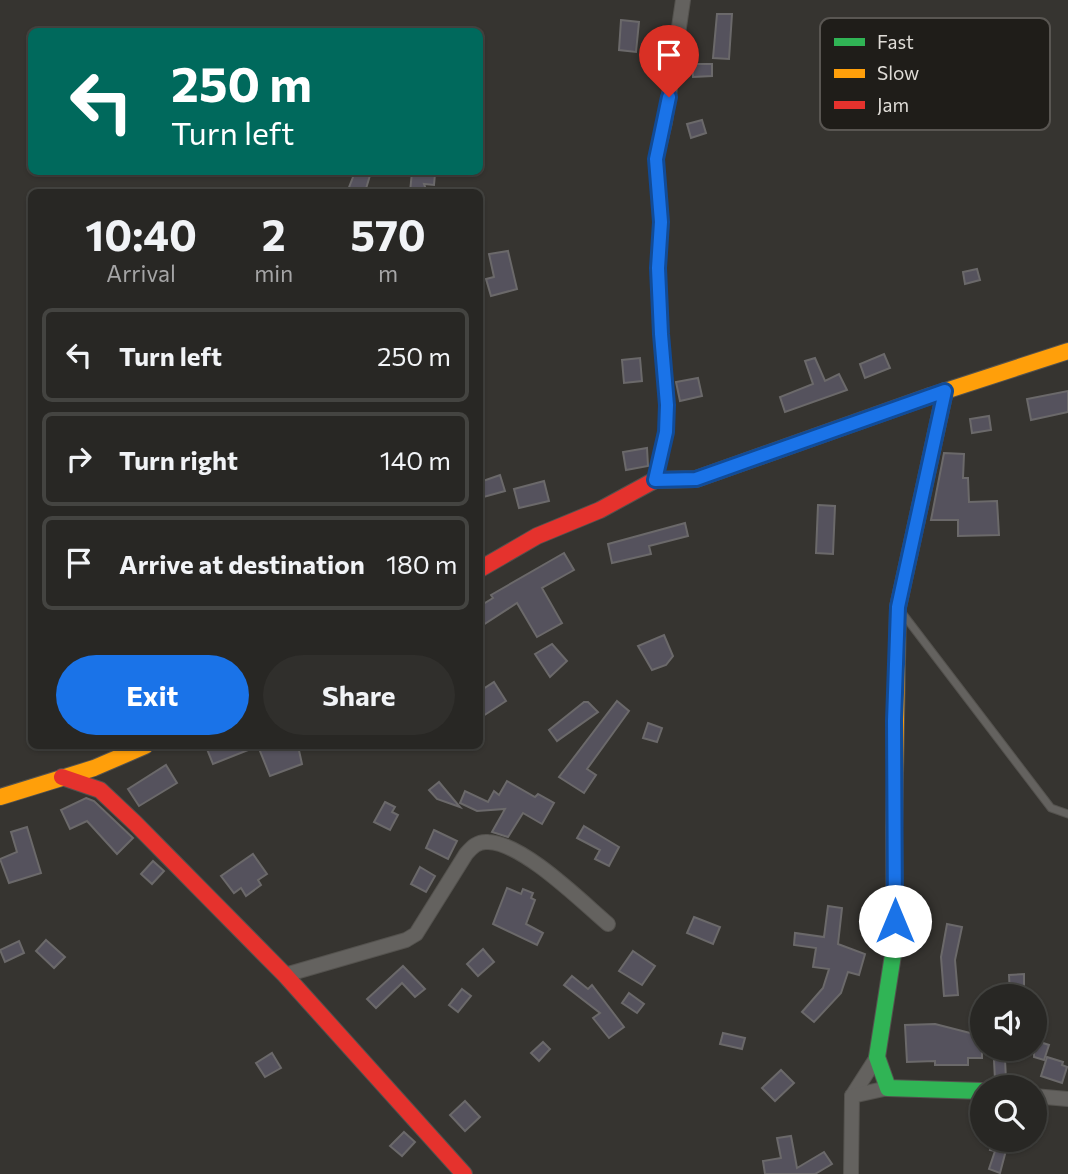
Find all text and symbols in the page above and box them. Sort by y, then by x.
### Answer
legend [820,18,1050,130]
pin [639,25,699,97]
text: Fast [877,30,914,53]
icon: arrive [650,36,688,74]
text: 250 m [171,52,312,112]
icon: left [56,56,147,147]
text: Slow [877,61,919,84]
text: Jam [877,93,909,116]
text: Turn left [171,112,295,152]
text: 10:40 [85,208,197,260]
text: 2 [262,208,286,260]
text: 570 [351,208,426,260]
text: Arrival [106,259,176,287]
text: min [254,259,293,287]
text: m [378,259,398,287]
icon: left [60,336,98,374]
text: Turn left [119,340,222,371]
text: 250 m [377,340,451,371]
icon: right [60,440,98,478]
text: Turn right [119,444,238,475]
text: 140 m [380,444,451,475]
icon: arrive [60,544,98,582]
text: Arrive at destination [119,548,365,579]
text: 180 m [386,548,457,579]
button: Exit [56,655,249,735]
button: Share [263,655,455,735]
position arrow [858,884,932,958]
map controls [970,984,1047,1152]
button: sound [970,984,1047,1061]
button: search [970,1075,1047,1152]

